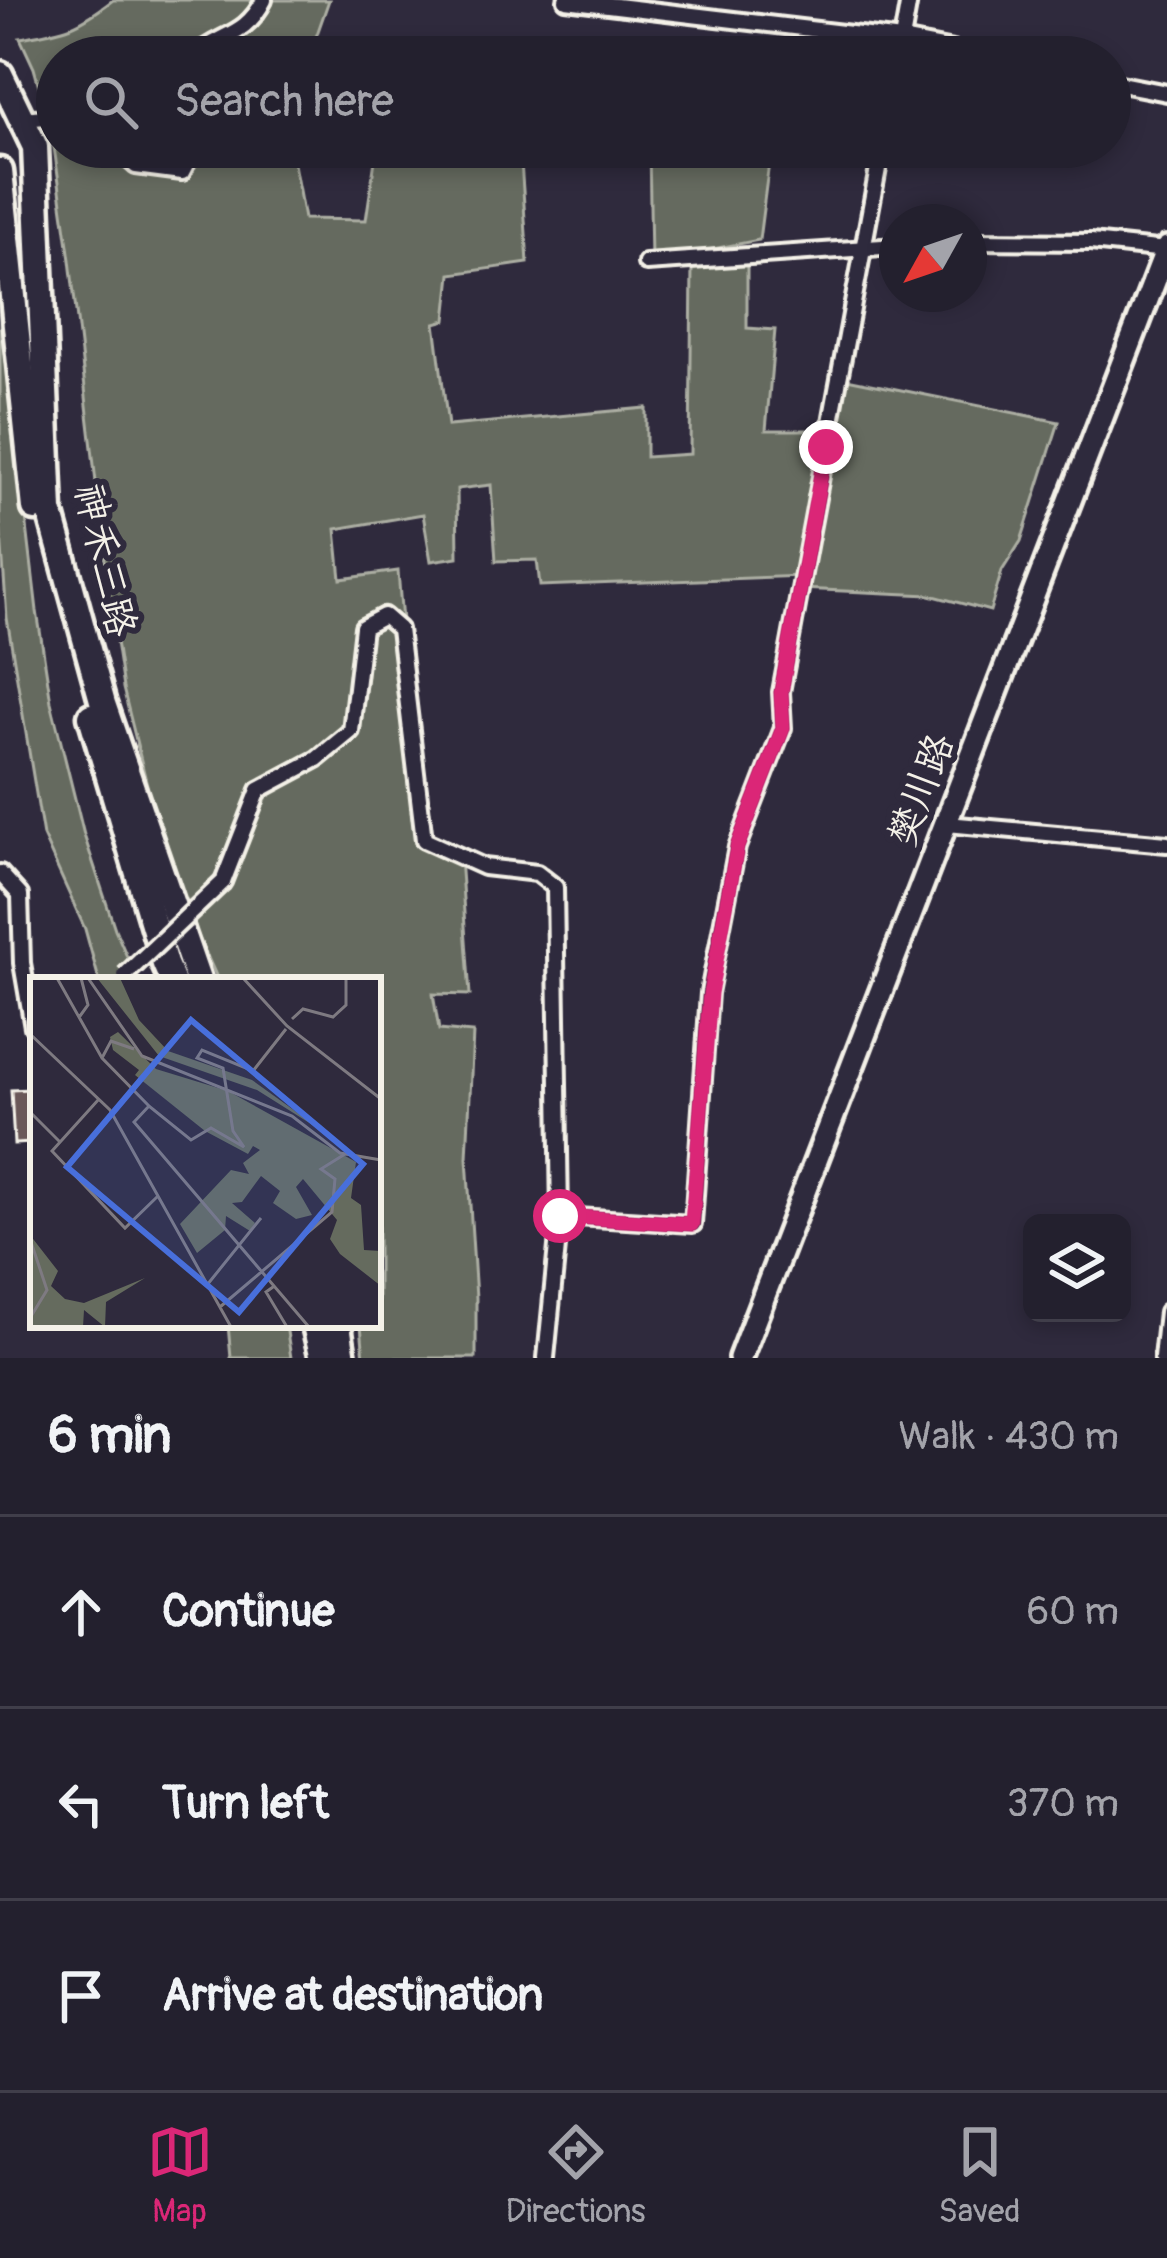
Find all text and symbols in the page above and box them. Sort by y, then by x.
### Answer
search box [36,36,1131,168]
icon: search [78,69,144,135]
text: Search here [174,74,394,130]
north arrow [879,204,987,312]
route end [799,420,853,474]
street label: 神禾三路 [64,478,146,642]
street label: 樊川路 [877,727,965,853]
inset map [30,977,381,1328]
route start [533,1189,587,1243]
map controls [1023,1214,1131,1322]
button: layers [1023,1214,1131,1322]
text: 6 min [48,1404,171,1468]
text: Walk · 430 m [898,1412,1119,1461]
icon: ahead [48,1579,114,1645]
text: Continue [162,1584,335,1640]
text: 60 m [1027,1587,1119,1636]
icon: left [48,1771,114,1837]
text: Turn left [162,1776,329,1832]
text: 370 m [1007,1779,1119,1828]
icon: arrive [48,1963,114,2029]
text: Arrive at destination [162,1968,543,2024]
tab: Map [147,2119,213,2232]
tab: Directions [506,2119,646,2232]
tab: Saved [939,2119,1020,2232]

